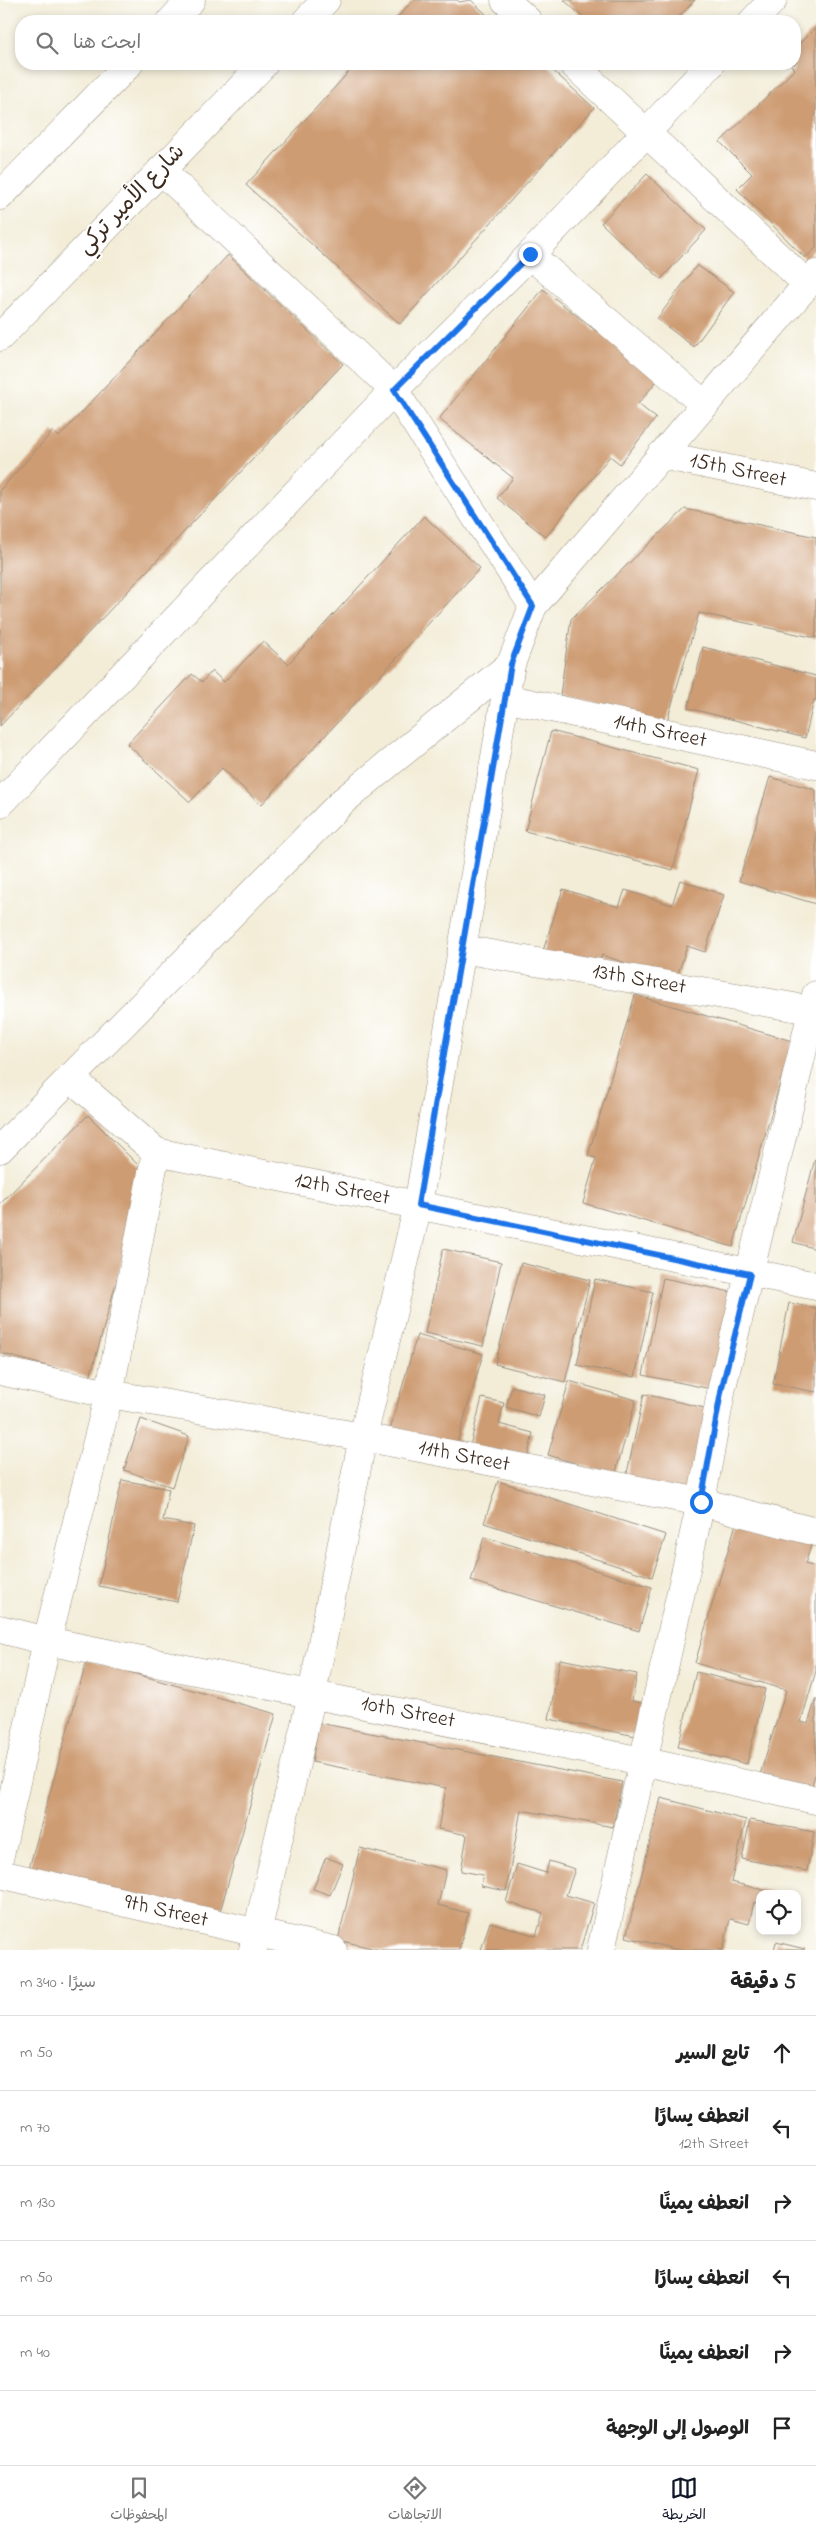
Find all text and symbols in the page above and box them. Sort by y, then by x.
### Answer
search box [15,15,801,70]
icon: search [33,29,61,57]
text: ابحث هنا [73,30,141,57]
street label: شارع الأمير تركي [69,136,194,263]
route end [519,243,542,266]
street label: 15th Street [687,445,790,497]
street label: 14th Street [610,706,710,758]
street label: 13th Street [590,956,689,1004]
street label: 12th Street [291,1165,393,1215]
street label: 11th Street [415,1432,513,1482]
route start [690,1491,713,1514]
street label: 10th Street [358,1688,458,1738]
street label: 9th Street [121,1887,212,1937]
map controls [756,1890,801,1935]
button: locate [756,1890,801,1935]
text: 5 دقيقة [730,1968,796,1998]
text: سيرًا · 340 m [20,1971,96,1995]
icon: ahead [768,2039,796,2067]
text: 50 m [20,2041,53,2065]
text: تابع السير [677,2041,749,2068]
text: انعطف يسارًا [654,2104,749,2131]
icon: left [768,2114,796,2142]
text: 70 m [20,2116,50,2140]
text: 12th Street [679,2132,749,2156]
icon: right [768,2189,796,2217]
text: 130 m [20,2191,55,2215]
text: انعطف يمينًا [659,2191,749,2218]
icon: left [768,2264,796,2292]
text: 50 m [20,2266,53,2290]
text: انعطف يسارًا [654,2266,749,2293]
icon: right [768,2339,796,2367]
text: 40 m [20,2341,50,2365]
text: انعطف يمينًا [659,2341,749,2368]
icon: arrive [768,2414,796,2442]
text: الوصول إلى الوجهة [606,2416,749,2443]
tab: المحفوظات [110,2474,168,2527]
tab: الاتجاهات [388,2474,442,2527]
tab: الخريطة [662,2474,706,2527]

